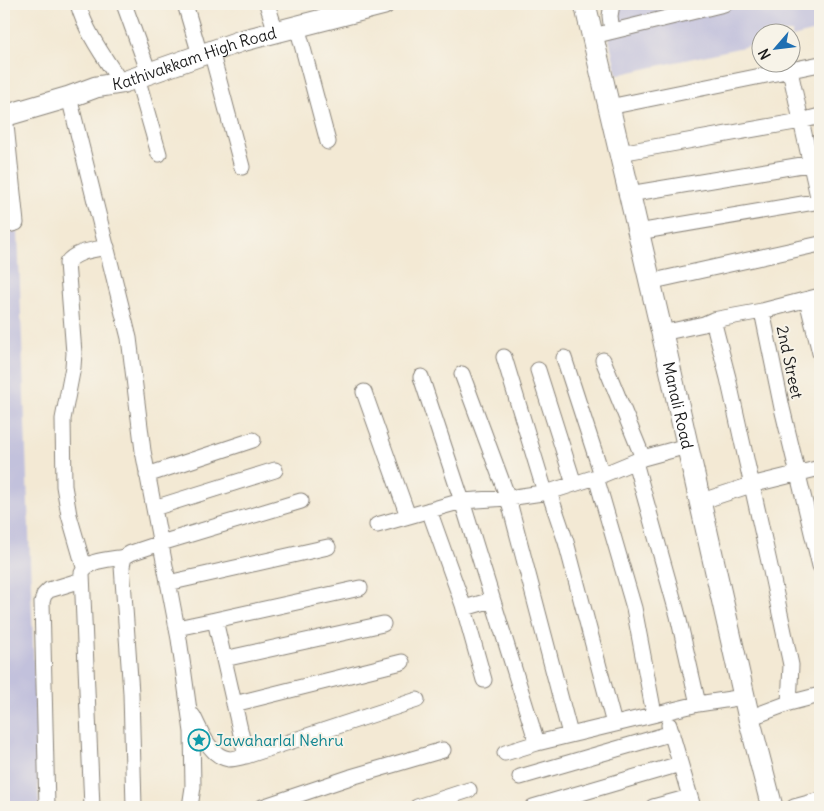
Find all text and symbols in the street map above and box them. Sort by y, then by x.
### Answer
street label: Kathivakkam High Road [111,22,278,94]
north arrow [752,22,802,72]
text: N [754,46,775,63]
street label: 2nd Street [773,324,808,401]
street label: Manali Road [659,360,698,451]
place icon: Jawaharlal Nehru [187,728,211,752]
place label: Jawaharlal Nehru [215,730,344,750]

